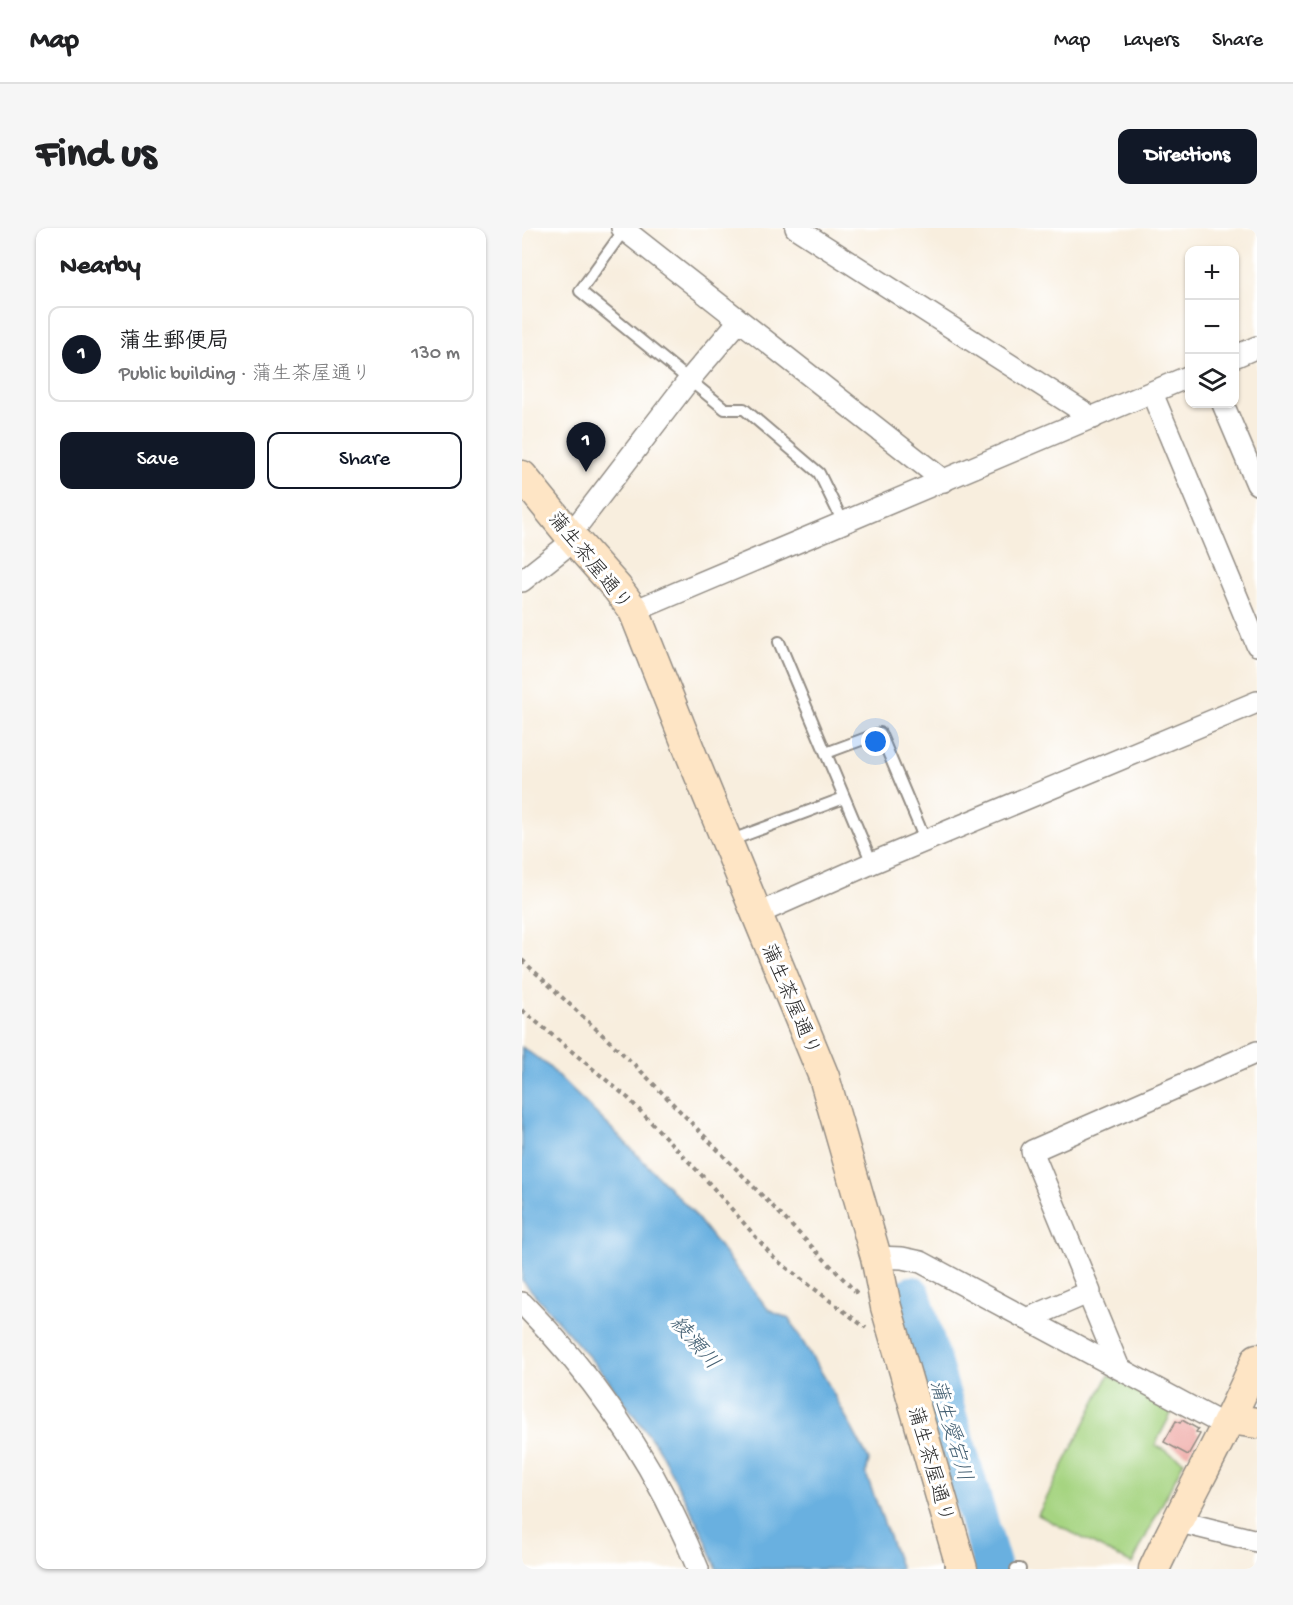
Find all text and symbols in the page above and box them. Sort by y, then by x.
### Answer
text: Map [30,25,79,58]
text: Map [1054,29,1090,54]
text: Layers [1123,29,1179,54]
text: Share [1212,29,1263,54]
button: Directions [1118,129,1257,184]
text: Find us [36,132,156,181]
map controls [1185,246,1239,408]
button: + [1185,246,1239,300]
text: Nearby [60,252,141,283]
button: − [1185,300,1239,354]
text: 蒲生郵便局 [119,330,229,356]
text: 1 [77,343,86,366]
text: 130 m [411,343,460,366]
button: layers [1185,354,1239,408]
text: Public building · 蒲生茶屋通り [119,364,372,387]
pin: 1 [566,422,606,472]
button: Save [60,432,255,489]
button: Share [267,432,462,489]
street label: 蒲生茶屋通り [542,507,637,616]
your location [861,727,890,756]
street label: 蒲生茶屋通り [755,940,825,1060]
water label: 綾瀬川 [663,1312,724,1376]
water label: 蒲生愛宕川 [922,1377,976,1485]
street label: 蒲生茶屋通り [901,1404,958,1526]

